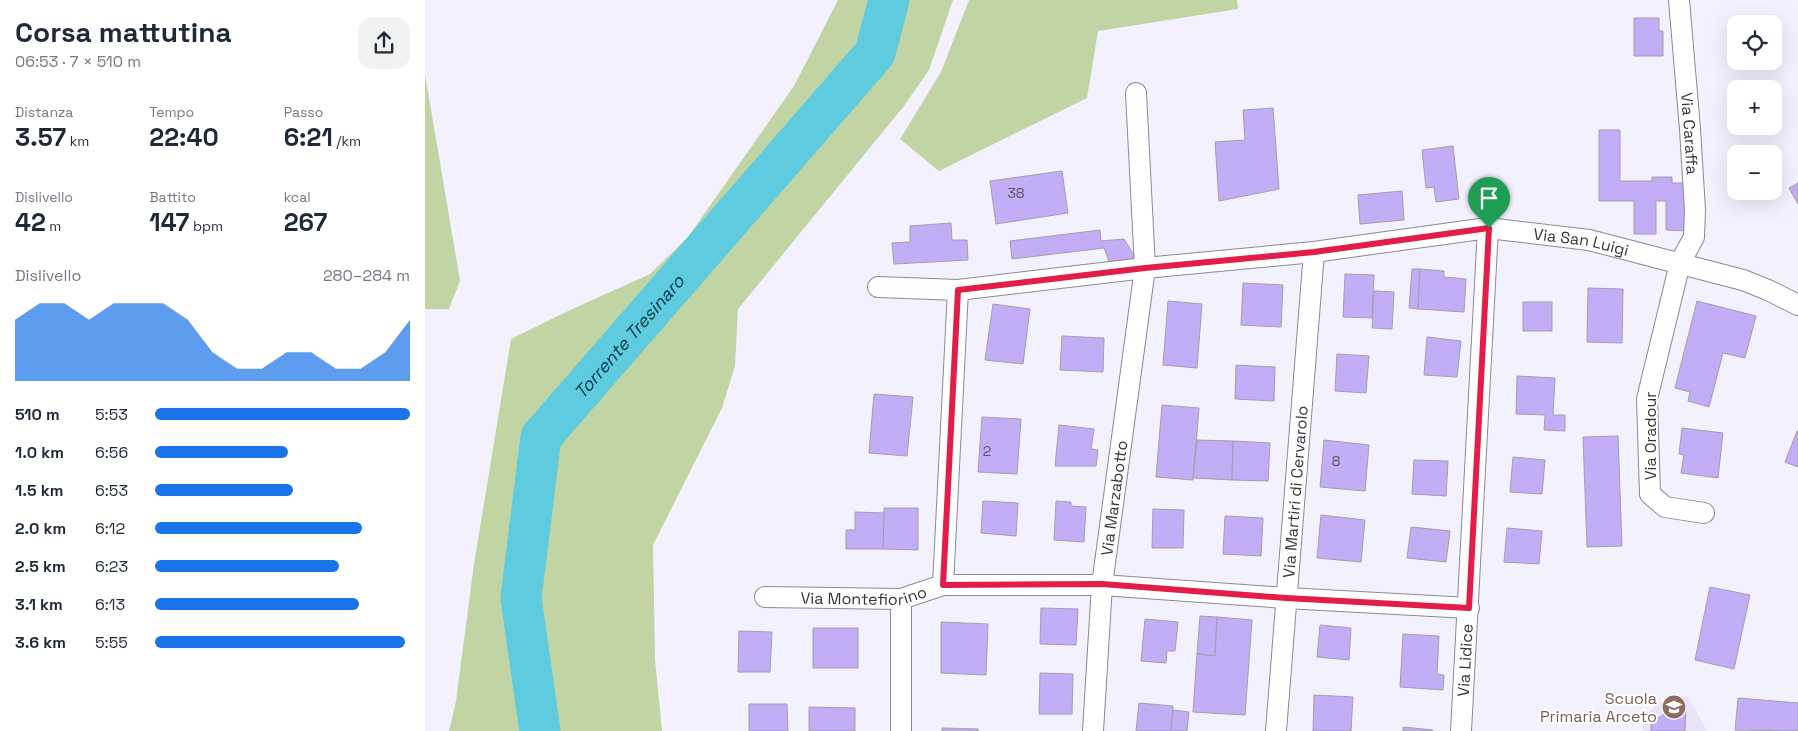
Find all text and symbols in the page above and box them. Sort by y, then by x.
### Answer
text: Corsa mattutina [15,14,232,50]
map controls [1727,15,1782,200]
button: locate [1727,15,1782,70]
button: share [358,17,410,69]
text: 06:53 · 7 × 510 m [15,51,141,72]
button: + [1727,80,1782,135]
street label: Via Caraffa [1676,92,1703,175]
text: Distanza [15,103,73,121]
text: Tempo [149,103,194,121]
text: Passo [284,103,323,121]
text: 3.57 [15,121,66,153]
text: 22:40 [149,121,219,153]
text: 6:21 [284,121,333,153]
text: km [66,132,89,150]
text: /km [333,132,361,150]
button: − [1727,145,1782,200]
pin [1468,177,1510,228]
house number: 38 [1007,184,1025,202]
icon: arrive [1475,184,1503,212]
text: Dislivello [15,188,73,206]
text: Battito [149,188,196,206]
text: kcal [284,188,311,206]
text: 42 [15,206,46,238]
text: 147 [149,206,189,238]
text: 267 [284,206,327,238]
text: m [46,217,61,235]
text: bpm [189,217,223,235]
street label: Via San Luigi [1532,223,1631,260]
text: Dislivello [15,265,81,286]
text: 280–284 m [323,265,410,286]
water label: Torrente Tresinaro [568,269,689,403]
street label: Via Oradour [1640,392,1661,480]
text: 510 m [15,404,60,425]
text: 5:53 [95,404,128,425]
street label: Via Martiri di Cervarolo [1278,405,1312,579]
street label: Via Marzabotto [1096,439,1132,557]
text: 1.0 km [15,442,64,463]
text: 6:56 [95,442,128,463]
house number: 2 [983,442,991,460]
house number: 8 [1332,452,1341,470]
text: 1.5 km [15,480,63,501]
text: 6:53 [95,480,128,501]
text: 2.0 km [15,518,66,539]
text: 6:12 [95,518,125,539]
text: 2.5 km [15,556,66,577]
text: 6:23 [95,556,128,577]
street label: Via Montefiorino [800,581,929,610]
text: 3.1 km [15,594,63,615]
text: 6:13 [95,594,125,615]
street label: Via Lidice [1452,623,1477,697]
text: 3.6 km [15,632,66,653]
text: 5:55 [95,632,128,653]
place label: Scuola Primaria Arceto [1540,688,1657,727]
school or university icon: Scuola Primaria Arceto [1661,694,1687,720]

